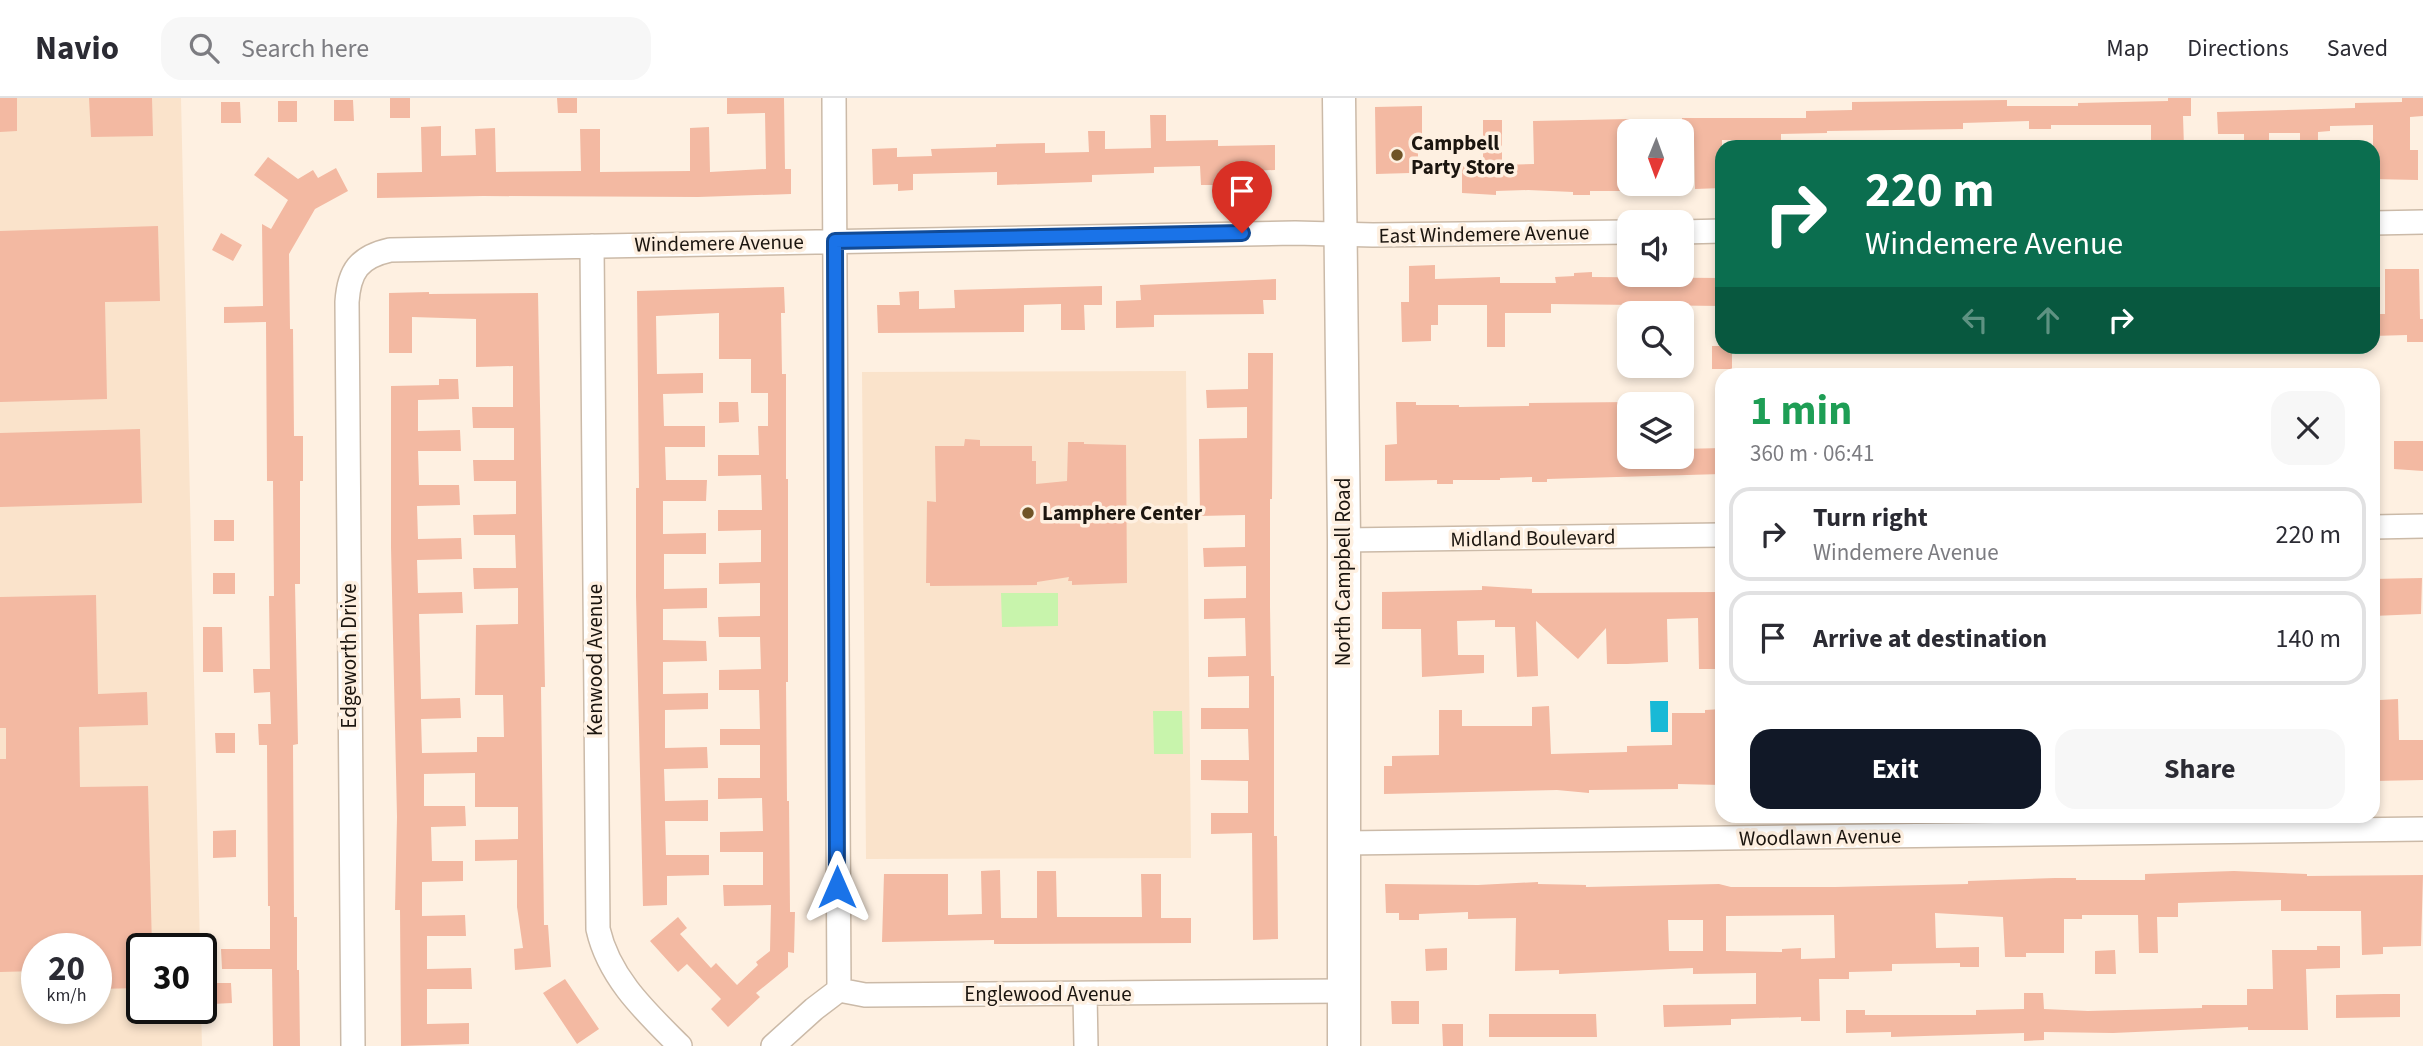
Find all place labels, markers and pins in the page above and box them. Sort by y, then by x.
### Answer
place label: Campbell Party Store [1411,128,1515,182]
marker: Campbell Party Store [1389,147,1405,163]
pin [1212,161,1272,233]
place label: Lamphere Center [1042,498,1203,528]
marker: Lamphere Center [1020,505,1036,521]

